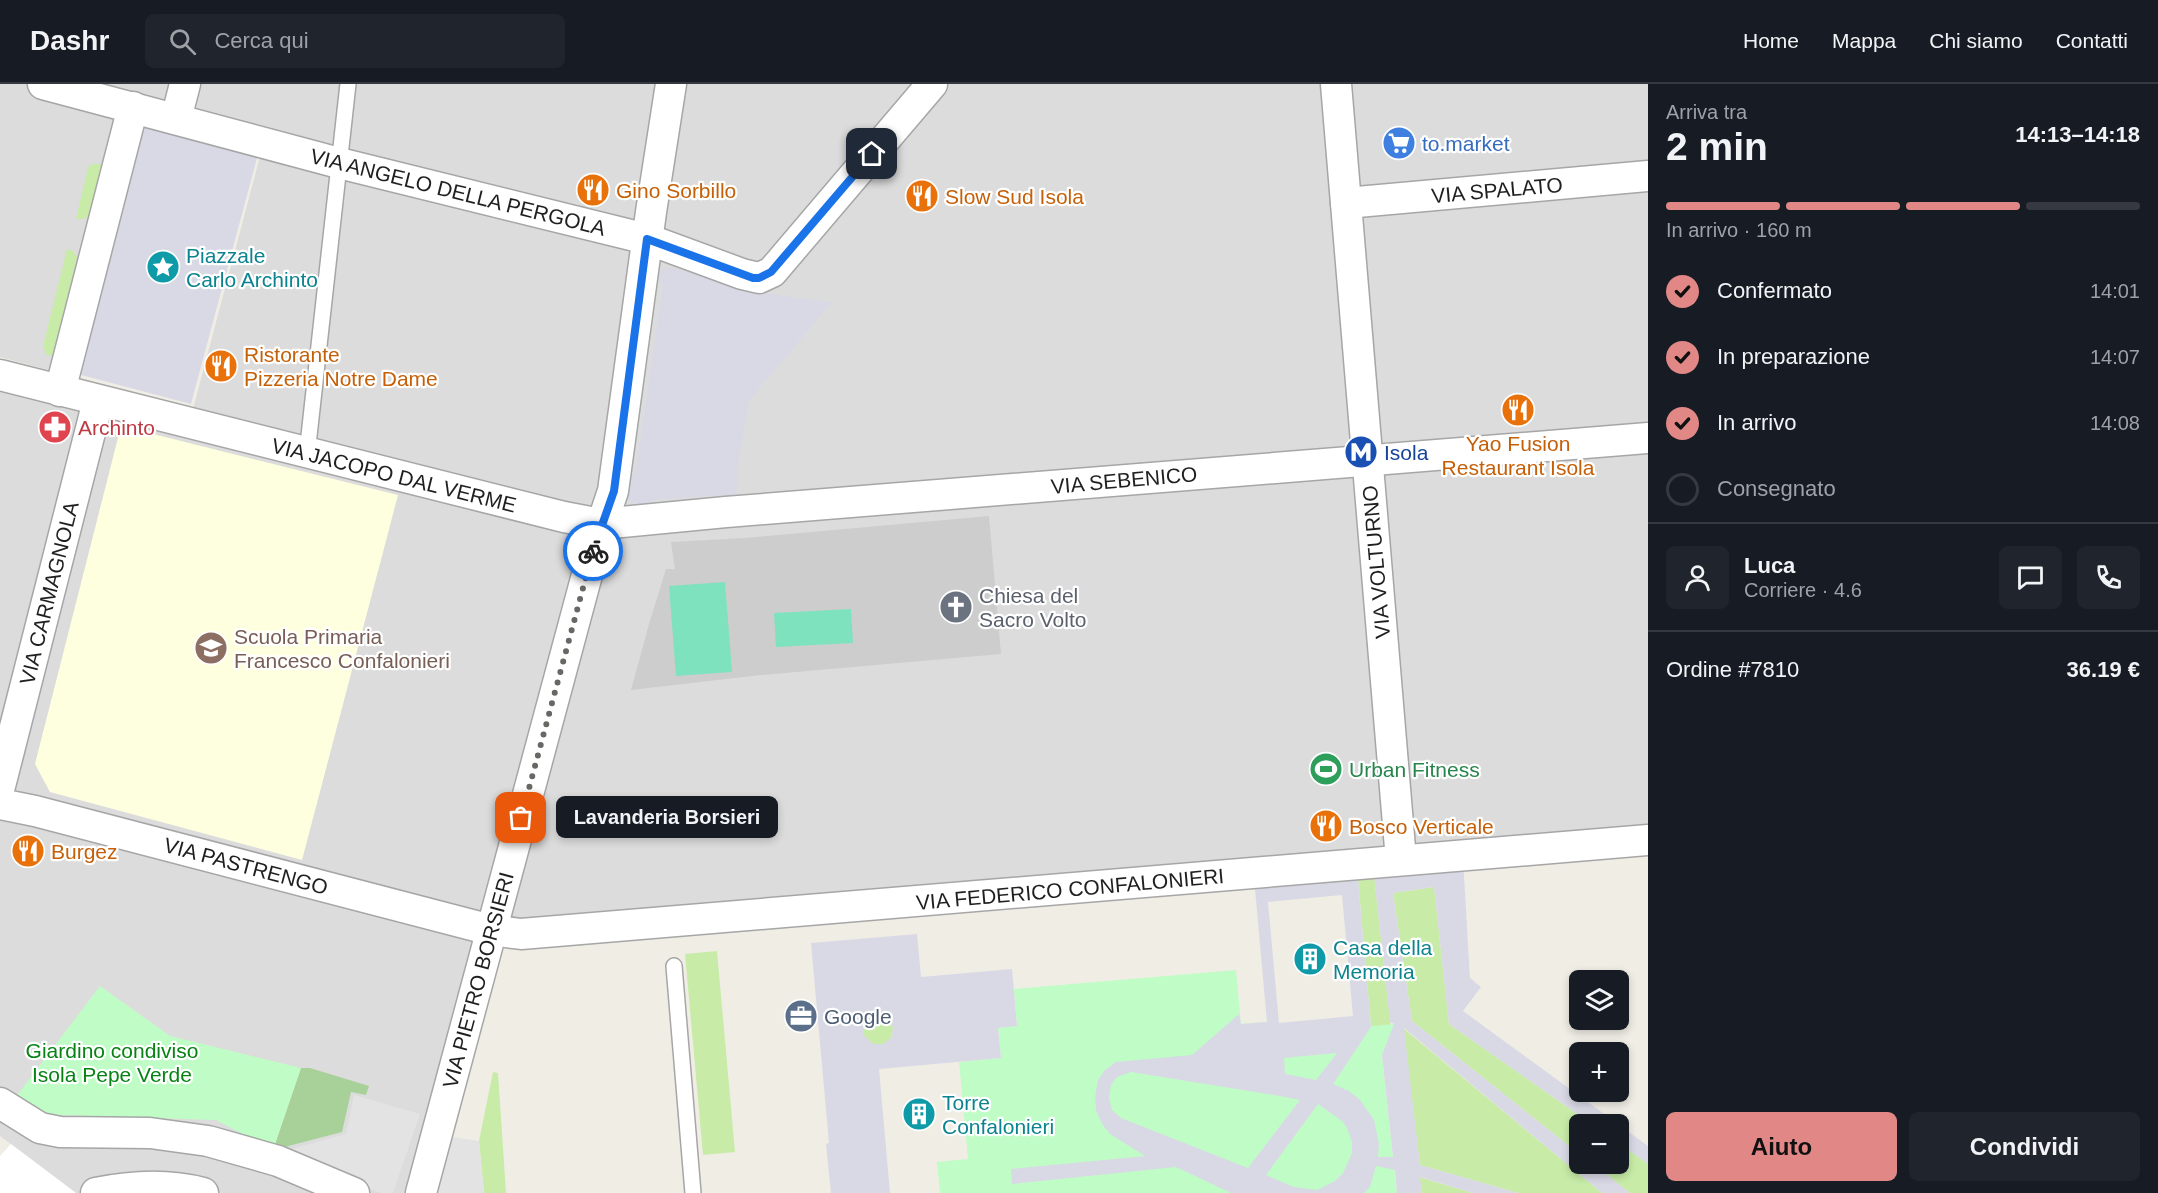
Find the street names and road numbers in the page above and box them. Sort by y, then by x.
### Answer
street label: VIA ANGELO DELLA PERGOLA [308,144,608,240]
street label: VIA SPALATO [1430,173,1564,207]
street label: VIA JACOPO DAL VERME [269,433,519,517]
street label: VIA SEBENICO [1050,462,1198,498]
street label: VIA VOLTURNO [1358,484,1394,640]
street label: VIA CARMAGNOLA [15,499,83,687]
street label: VIA PASTRENGO [161,833,331,899]
street label: VIA FEDERICO CONFALONIERI [915,864,1225,914]
street label: VIA PIETRO BORSIERI [438,869,518,1091]

